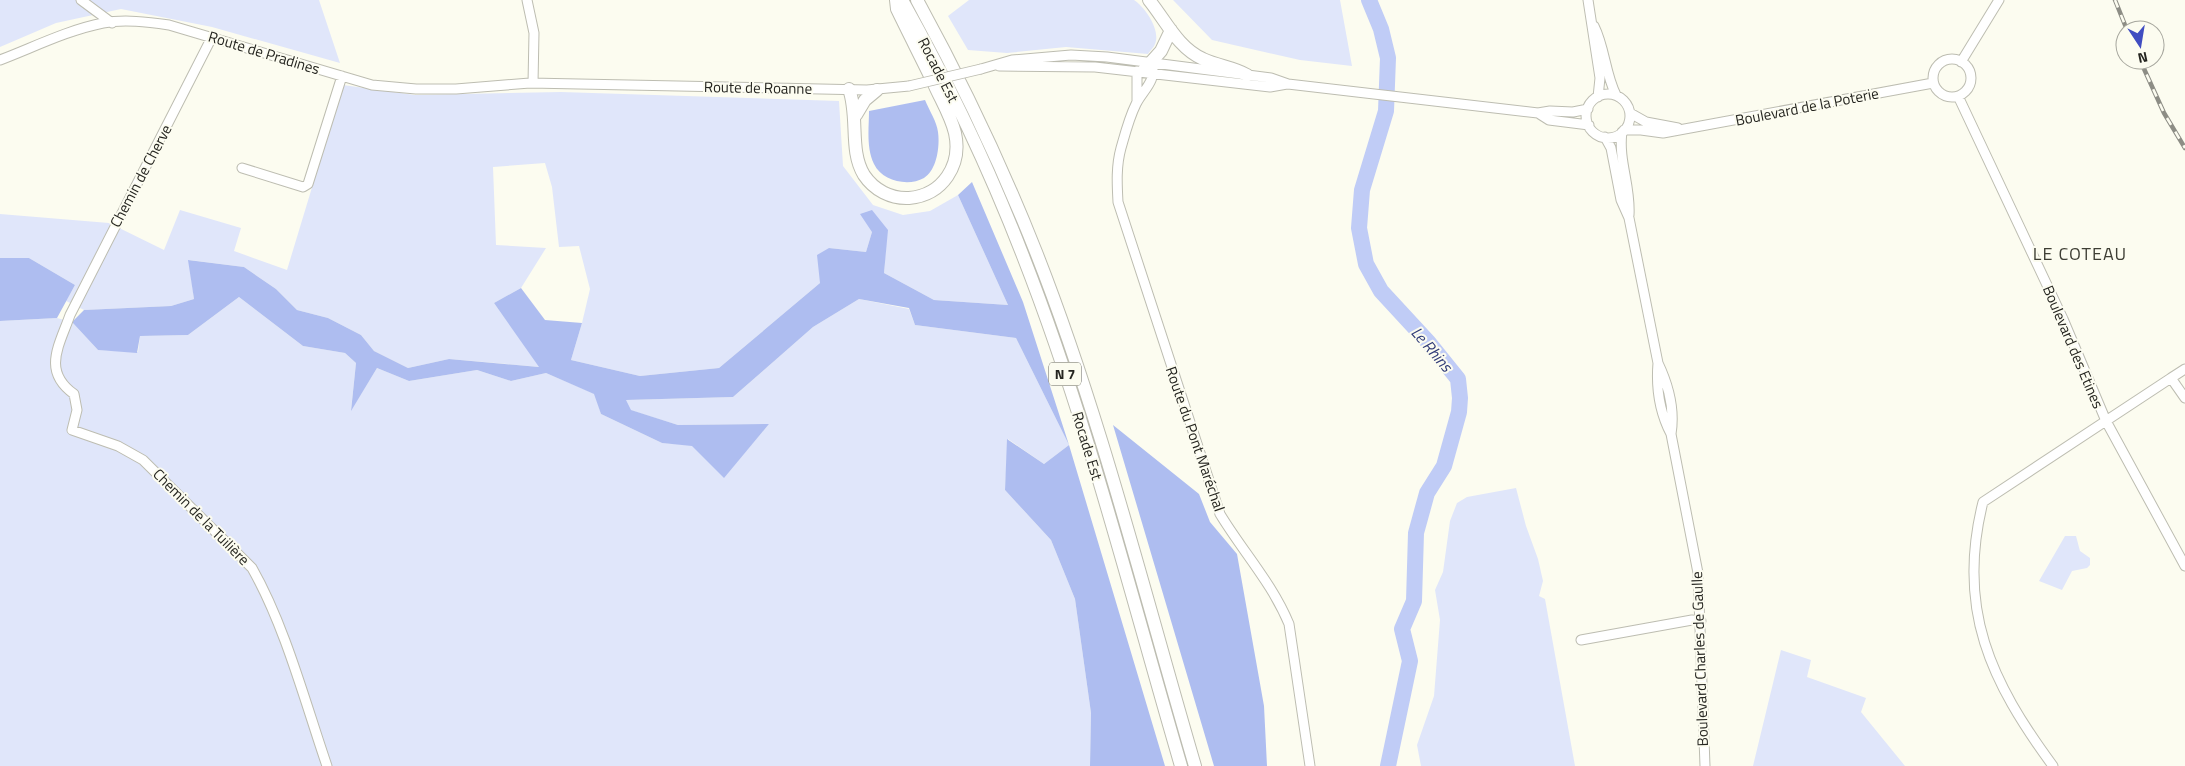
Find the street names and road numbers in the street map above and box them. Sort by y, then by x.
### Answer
street label: Route de Pradines [206,25,323,80]
street label: Rocade Est [912,33,965,107]
street label: Route de Roanne [704,75,812,100]
street label: Boulevard de la Poterie [1733,81,1881,132]
street label: Chemin de Cherve [104,120,177,231]
street label: Boulevard des Etines [2037,282,2110,412]
road number: N 7 [1049,362,1081,386]
street label: Route du Pont Maréchal [1160,363,1231,514]
street label: Rocade Est [1066,409,1109,484]
street label: Chemin de la Tuilière [148,463,255,570]
street label: Boulevard Charles de Gaulle [1685,571,1714,747]

